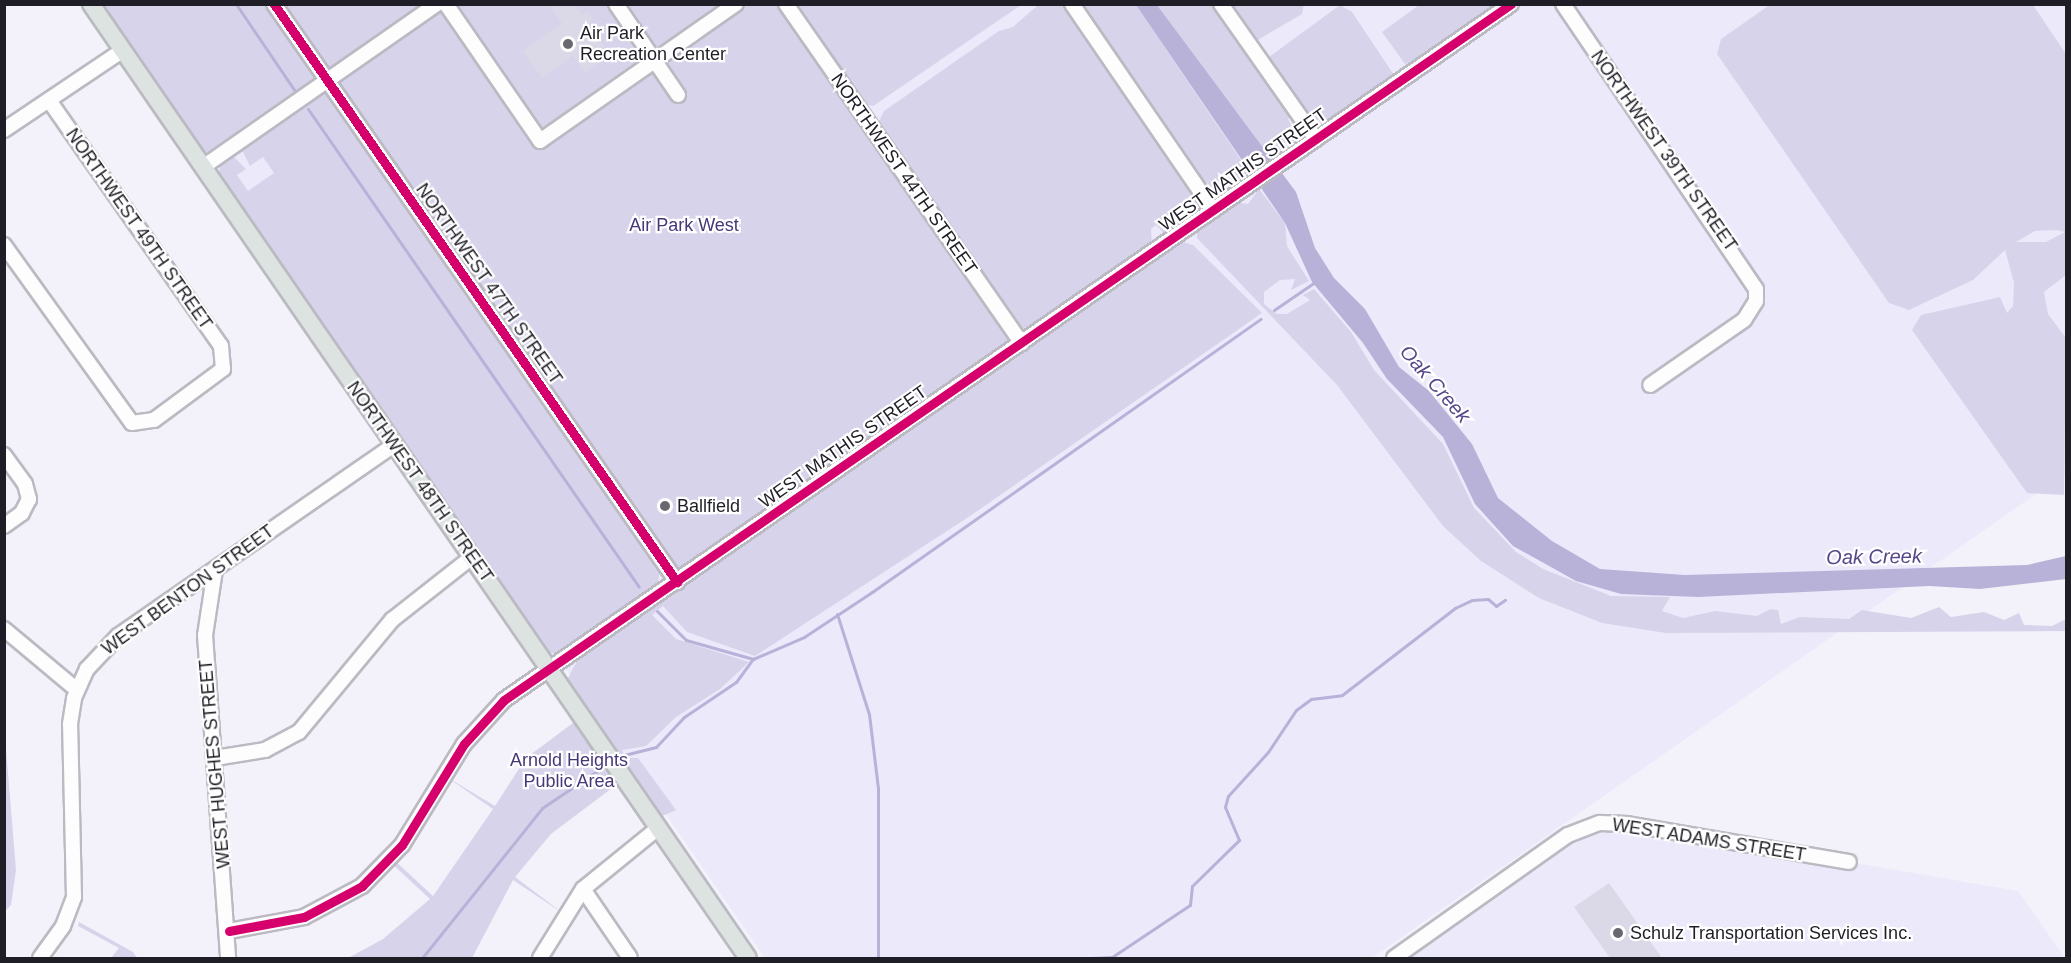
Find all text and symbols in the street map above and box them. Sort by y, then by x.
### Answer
place label: Air Park Recreation Center [580,23,726,66]
marker: Air Park Recreation Center [561,37,575,51]
street label: NORTHWEST 39TH STREET [1586,46,1742,256]
street label: NORTHWEST 44TH STREET [826,69,982,279]
street label: WEST MATHIS STREET [1155,104,1331,236]
street label: NORTHWEST 49TH STREET [61,124,217,334]
street label: NORTHWEST 47TH STREET [411,179,567,389]
park label: Air Park West [629,214,739,236]
water label: Oak Creek [1395,340,1475,428]
street label: NORTHWEST 48TH STREET [342,377,498,587]
street label: WEST MATHIS STREET [755,381,931,513]
place label: Ballfield [677,495,740,517]
marker: Ballfield [658,499,672,513]
street label: WEST BENTON STREET [98,520,278,660]
water label: Oak Creek [1826,544,1922,570]
street label: WEST HUGHES STREET [195,658,235,870]
park label: Arnold Heights Public Area [510,750,628,792]
street label: WEST ADAMS STREET [1610,814,1808,866]
place label: Schulz Transportation Services Inc. [1630,922,1912,944]
marker: Schulz Transportation Services Inc. [1611,926,1625,940]

